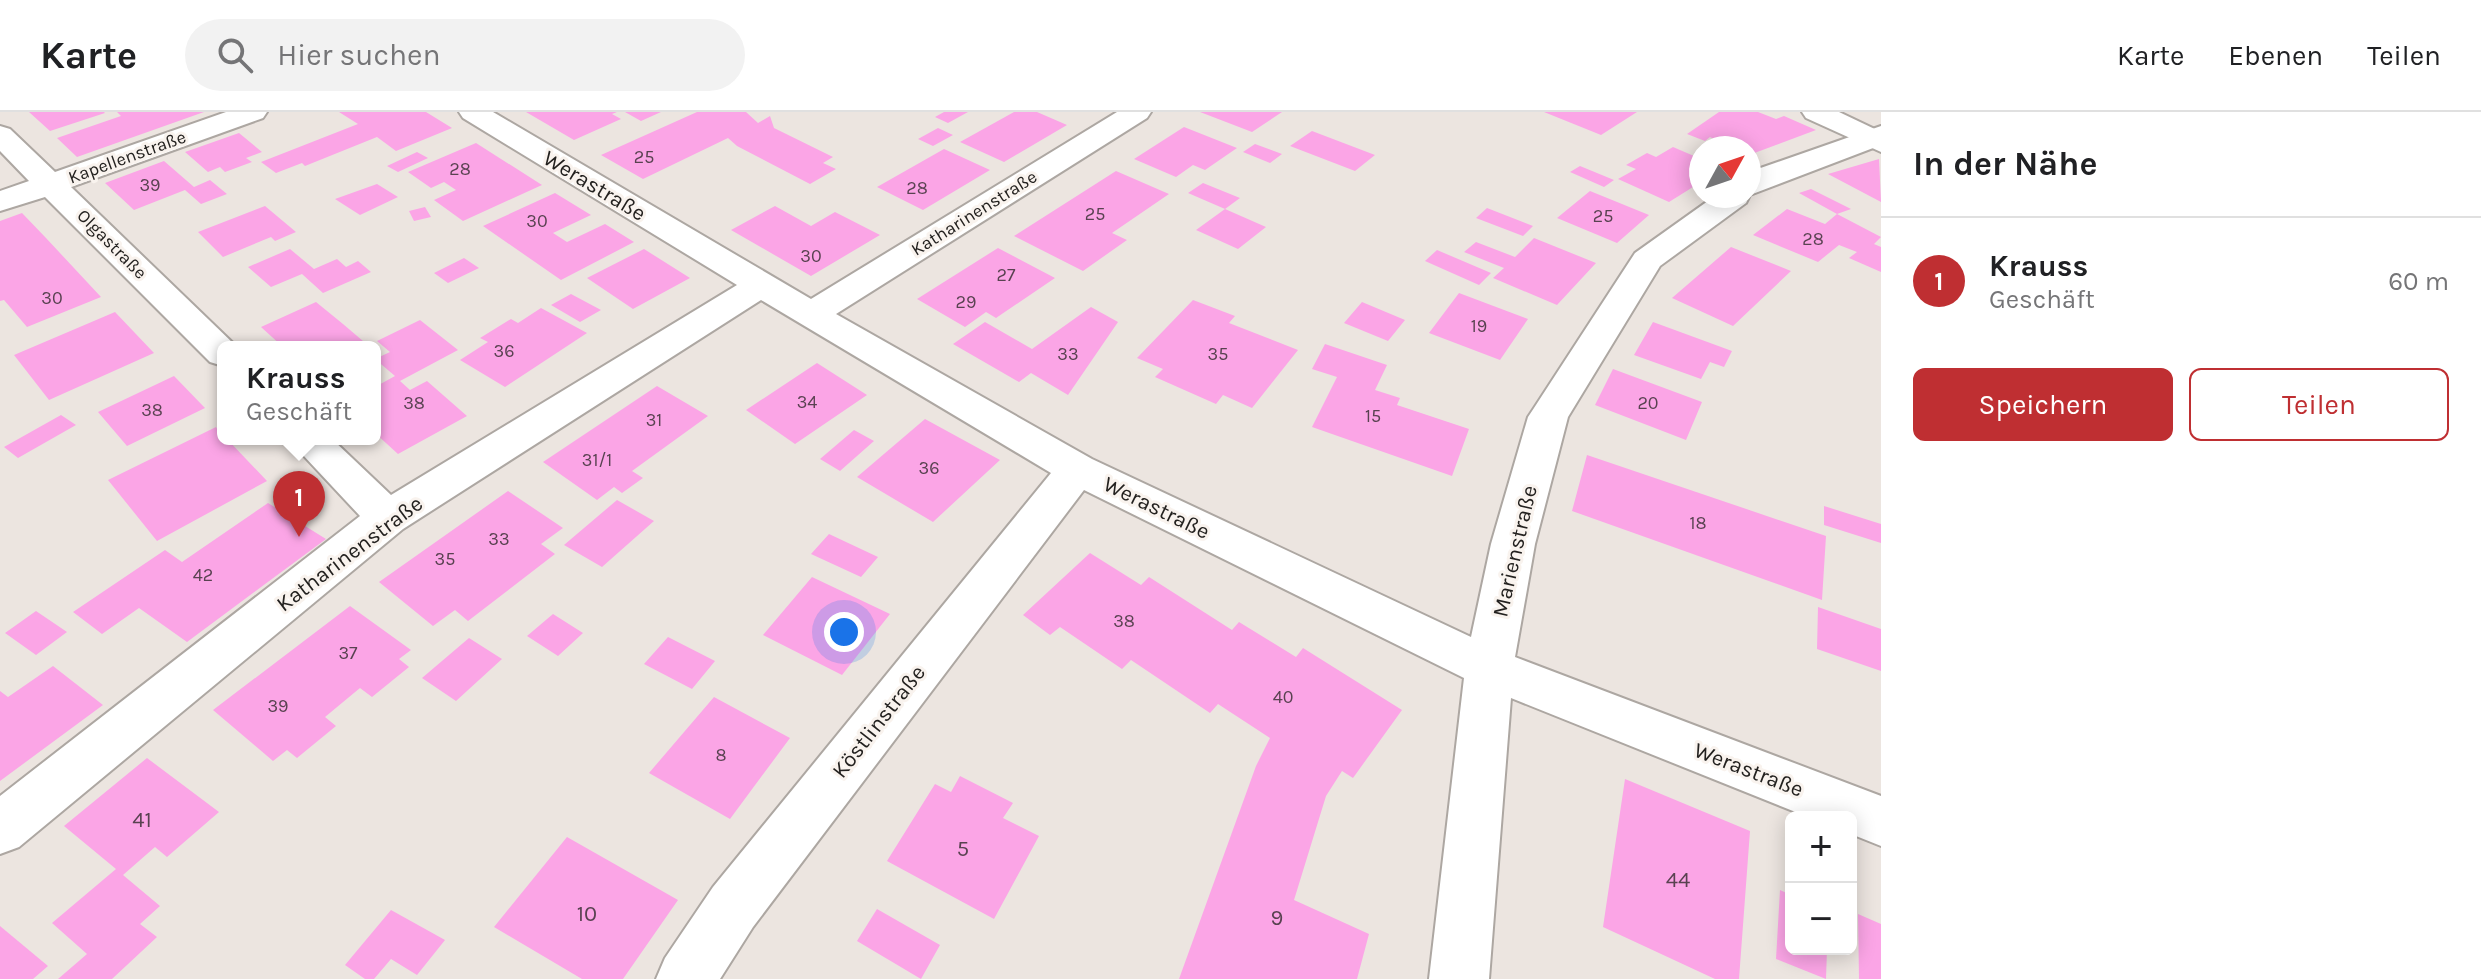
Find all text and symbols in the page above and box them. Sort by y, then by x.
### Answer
search box [185,19,745,91]
text: Karte [40,33,137,78]
icon: search [213,33,257,77]
text: Hier suchen [277,37,441,73]
text: Karte [2117,39,2184,72]
text: Ebenen [2228,39,2323,72]
text: Teilen [2367,39,2441,72]
street label: Kapellenstraße [65,126,189,188]
north arrow [1689,136,1761,208]
text: In der Nähe [1913,144,2097,184]
street label: Werastraße [538,145,650,227]
house number: 25 [634,146,654,168]
house number: 28 [449,158,471,180]
street label: Katharinenstraße [907,165,1041,261]
house number: 39 [139,174,161,196]
house number: 28 [906,177,928,199]
house number: 25 [1085,203,1105,225]
street label: Olgastraße [73,205,151,283]
house number: 25 [1593,205,1613,227]
house number: 30 [526,210,548,232]
house number: 28 [1802,228,1824,250]
house number: 30 [800,245,822,267]
text: Krauss [1989,248,2088,284]
house number: 27 [997,264,1016,286]
text: 1 [1934,266,1944,297]
text: 60 m [2388,266,2449,297]
text: Geschäft [1989,284,2095,315]
house number: 30 [41,287,63,309]
house number: 29 [956,291,976,313]
house number: 19 [1471,315,1487,337]
house number: 36 [494,340,514,362]
popup [217,341,381,445]
house number: 33 [1057,343,1079,365]
house number: 35 [1208,343,1228,365]
text: Krauss [246,360,345,396]
button: Speichern [1913,368,2173,441]
button: Teilen [2189,368,2449,441]
house number: 34 [797,391,817,413]
house number: 38 [403,392,425,414]
house number: 20 [1637,392,1659,414]
text: Geschäft [246,396,352,427]
house number: 38 [141,399,163,421]
house number: 15 [1365,405,1381,427]
house number: 31 [646,409,662,431]
house number: 31/1 [582,449,612,471]
house number: 36 [919,457,939,479]
pin: 1 [273,471,325,537]
street label: Werastraße [1099,471,1214,545]
street label: Marienstraße [1487,483,1543,620]
street label: Katharinenstraße [271,490,428,617]
house number: 18 [1689,512,1707,534]
house number: 33 [488,528,510,550]
house number: 35 [435,548,455,570]
house number: 42 [193,564,213,586]
house number: 38 [1113,610,1135,632]
your location [824,612,864,652]
house number: 37 [338,642,358,664]
street label: Köstlinstraße [827,660,931,783]
house number: 40 [1273,686,1293,708]
house number: 39 [267,695,289,717]
street label: Werastraße [1690,737,1807,803]
house number: 8 [715,744,727,766]
house number: 41 [132,807,152,833]
map controls [1785,811,1857,955]
button: + [1785,811,1857,883]
house number: 5 [957,836,969,862]
house number: 44 [1666,867,1690,893]
button: − [1785,883,1857,955]
house number: 10 [577,901,597,927]
house number: 9 [1271,905,1283,931]

